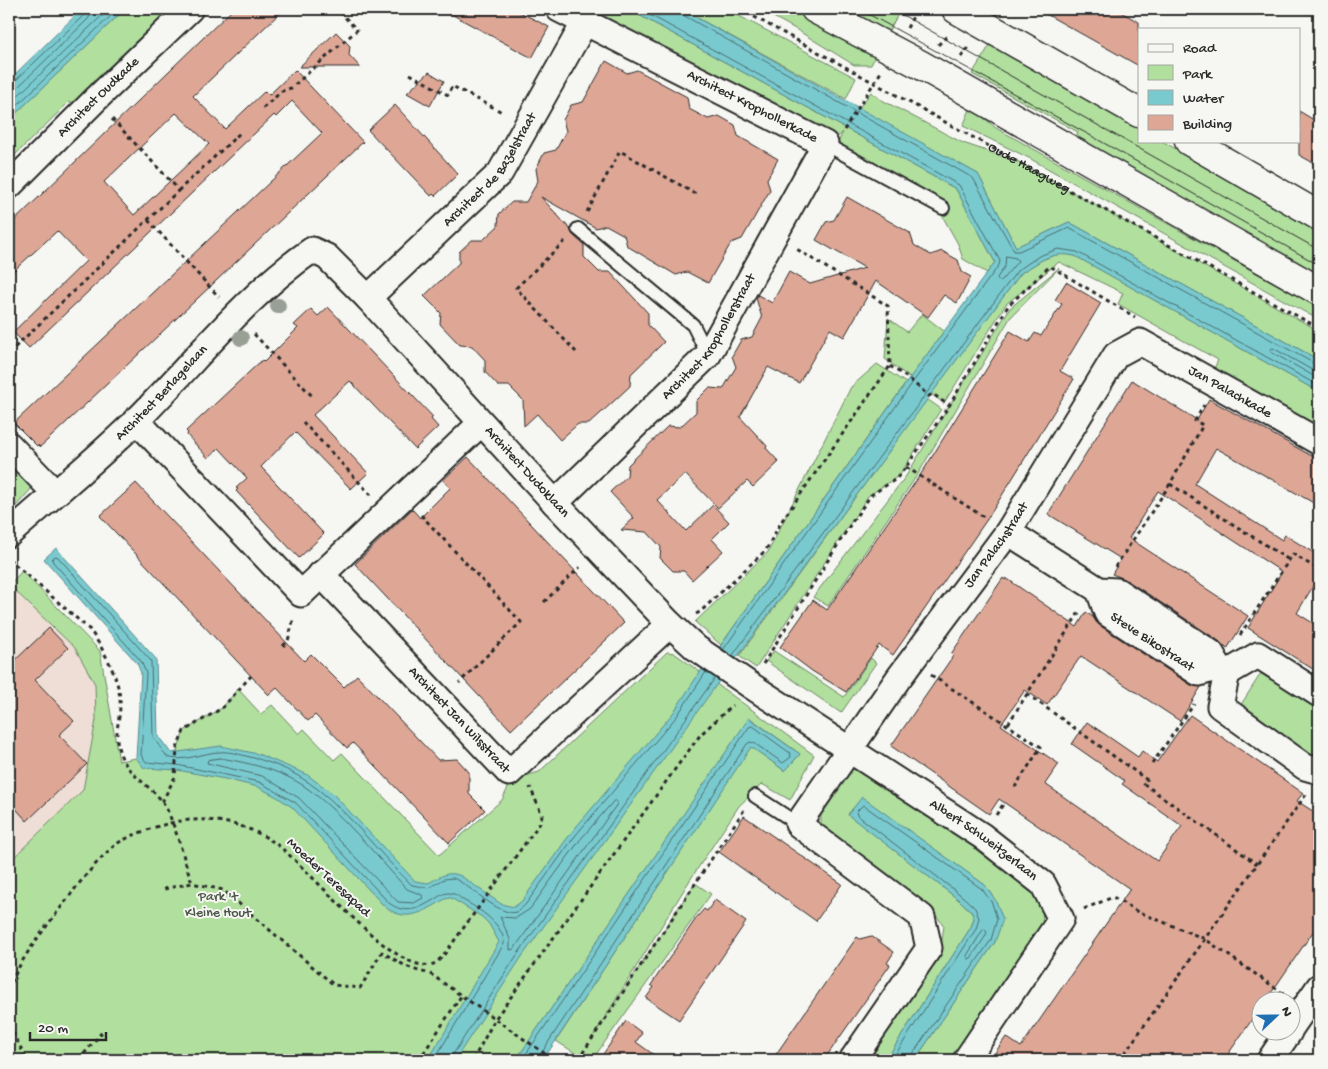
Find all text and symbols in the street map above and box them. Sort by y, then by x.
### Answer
legend [1138,28,1300,142]
text: Road [1183,40,1217,58]
street label: Architect Oudkade [54,53,144,141]
text: Park [1182,66,1213,84]
street label: Architect Krophollerkade [684,67,821,148]
text: Water [1183,90,1225,108]
street label: Architect de Bazelstraat [440,109,541,231]
text: Building [1182,116,1232,134]
street label: Oude Haagweg [985,139,1073,198]
street label: Architect Krophollerstraat [658,270,760,404]
street label: Architect Berlagelaan [112,341,212,444]
street label: Jan Palachkade [1185,362,1275,423]
street label: Architect Dudoklaan [481,423,573,522]
street label: Jan Palachstraat [960,498,1033,591]
street label: Steve Bikostraat [1107,609,1198,677]
street label: Architect Jan Wilsstraat [404,663,514,778]
street label: Albert Schweitzerlaan [926,796,1041,885]
street label: Moeder Teresapad [283,835,375,922]
park label: Park 't Kleine Hout [185,889,252,922]
north arrow [1250,992,1300,1042]
text: N [1276,1005,1295,1019]
scale bar [30,1009,106,1041]
text: 20 m [38,1020,68,1038]

